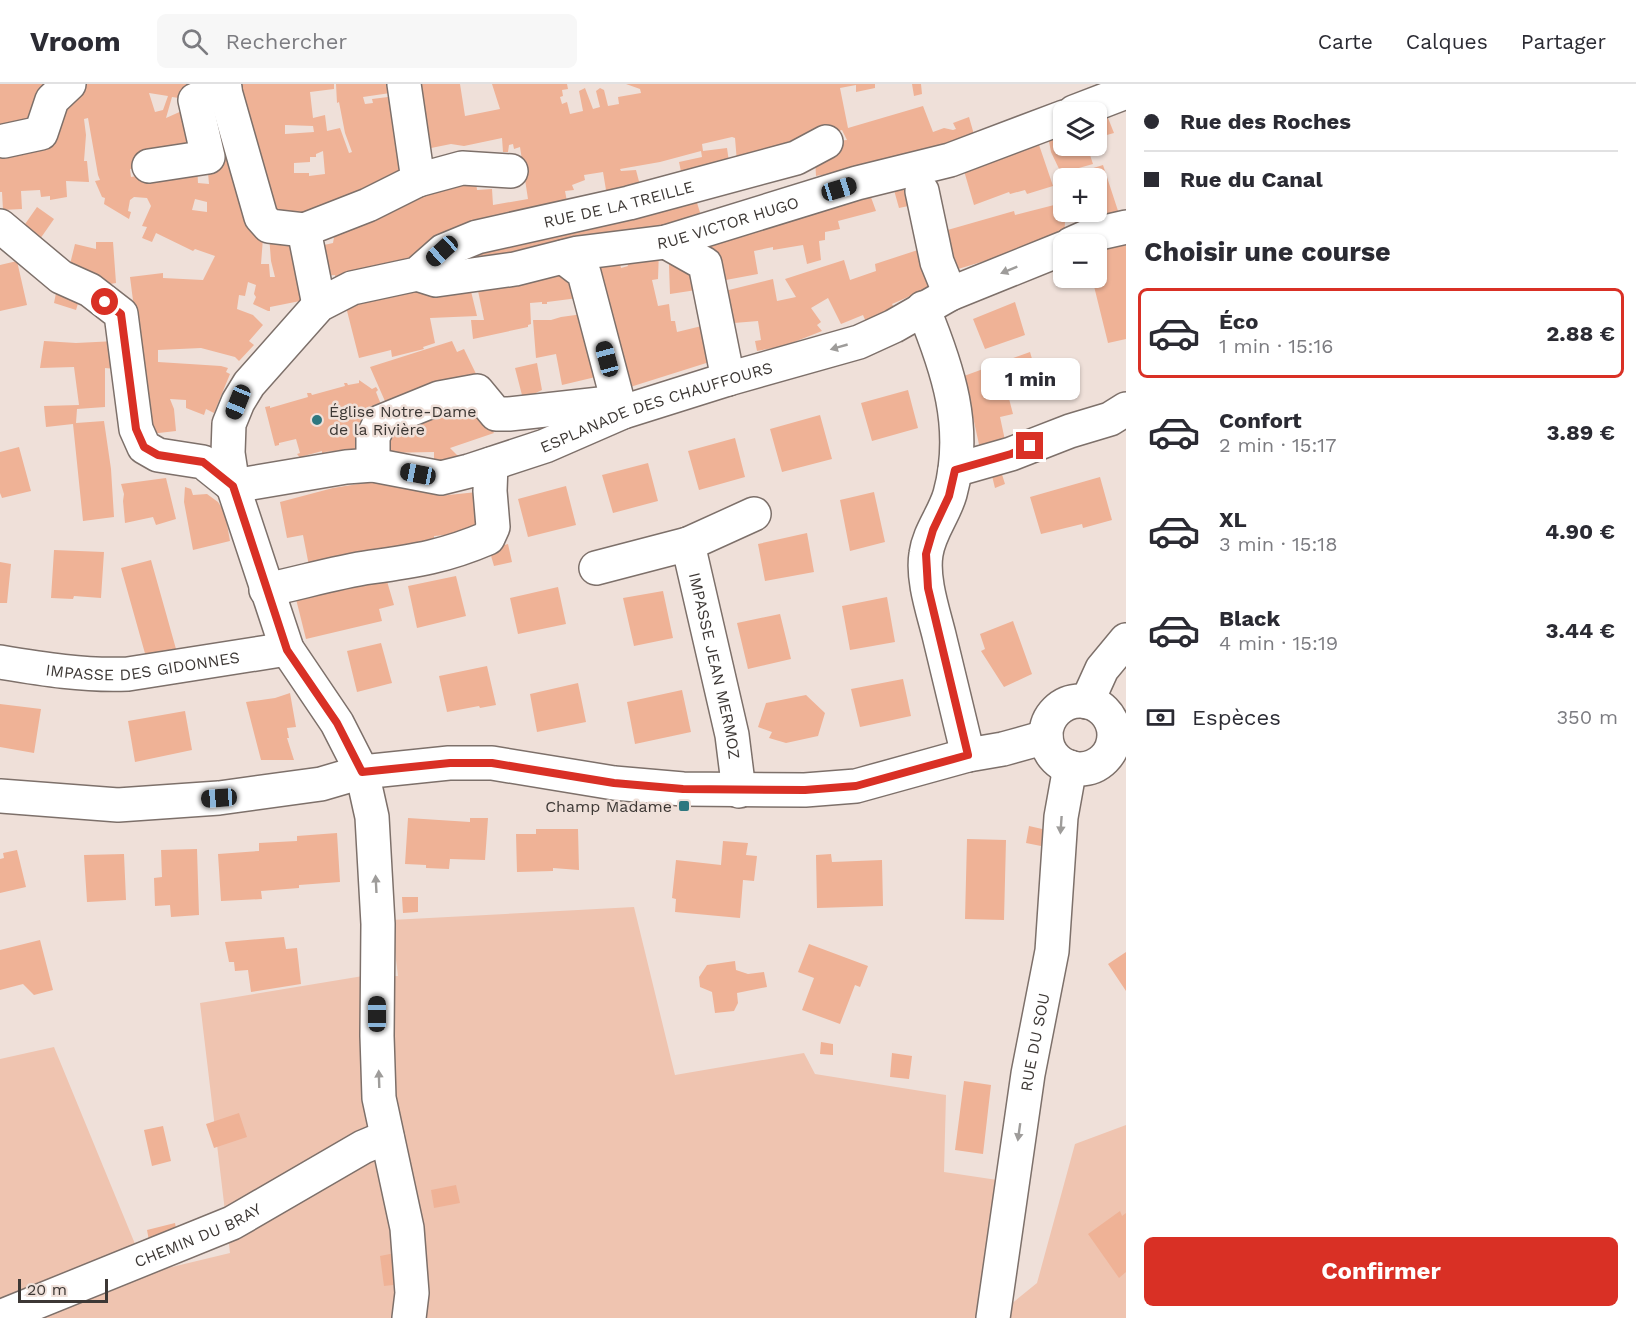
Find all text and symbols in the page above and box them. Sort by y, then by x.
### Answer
search box [157,14,577,68]
text: Vroom [30,25,121,58]
icon: search [178,25,211,58]
text: Rechercher [226,29,347,54]
text: Carte [1318,29,1373,54]
text: Calques [1406,29,1488,54]
text: Partager [1521,29,1606,54]
map controls [1053,102,1107,288]
button: layers [1053,102,1107,156]
text: Rue des Roches [1180,109,1351,134]
text: Rue du Canal [1180,167,1323,192]
button: + [1053,168,1107,222]
car [819,175,859,203]
street label: RUE DE LA TREILLE [542,176,696,231]
street label: RUE VICTOR HUGO [656,192,801,253]
car [423,232,461,270]
button: − [1053,234,1107,288]
text: Choisir une course [1144,236,1391,268]
one-way arrow [1000,265,1018,275]
route start [91,288,118,315]
icon: car [1147,306,1201,360]
text: Éco [1219,309,1258,334]
text: 2.88 € [1546,321,1615,346]
text: 1 min · 15:16 [1219,334,1333,358]
car [594,339,620,379]
one-way arrow [830,343,848,353]
street label: ESPLANADE DES CHAUFFOURS [537,357,775,456]
callout: 1 min [980,359,1080,401]
text: 1 min [1005,367,1056,391]
car [223,382,253,422]
place label: Église Notre-Dame de la Rivière [329,402,477,439]
icon: car [1147,405,1201,459]
text: Confort [1219,408,1302,433]
marker: Église Notre-Dame de la Rivière [310,413,324,427]
text: 3.89 € [1546,420,1615,445]
route end [1016,432,1043,459]
text: 2 min · 15:17 [1219,433,1336,457]
car [399,462,437,486]
icon: car [1147,504,1201,558]
text: XL [1219,507,1247,532]
text: 4.90 € [1545,519,1615,544]
text: 3 min · 15:18 [1219,532,1337,556]
street label: IMPASSE JEAN MERMOZ [685,571,744,760]
icon: car [1147,603,1201,657]
text: Black [1219,606,1280,631]
text: 3.44 € [1546,618,1615,643]
text: 4 min · 15:19 [1219,631,1338,655]
street label: IMPASSE DES GIDONNES [44,647,241,684]
icon: cash [1144,701,1177,734]
text: Espèces [1192,705,1281,730]
text: 350 m [1556,705,1618,729]
car [200,788,238,808]
place label: Champ Madame [545,797,672,816]
marker: Champ Madame [677,799,691,813]
one-way arrow [1056,815,1066,834]
one-way arrow [372,875,381,894]
street label: RUE DU SOU [1016,991,1053,1092]
car [368,996,386,1032]
one-way arrow [374,1070,383,1089]
one-way arrow [1015,1122,1024,1141]
street label: CHEMIN DU BRAY [131,1199,264,1271]
button: Confirmer [1144,1237,1618,1306]
scale bar [18,1276,108,1304]
text: 20 m [27,1280,67,1299]

